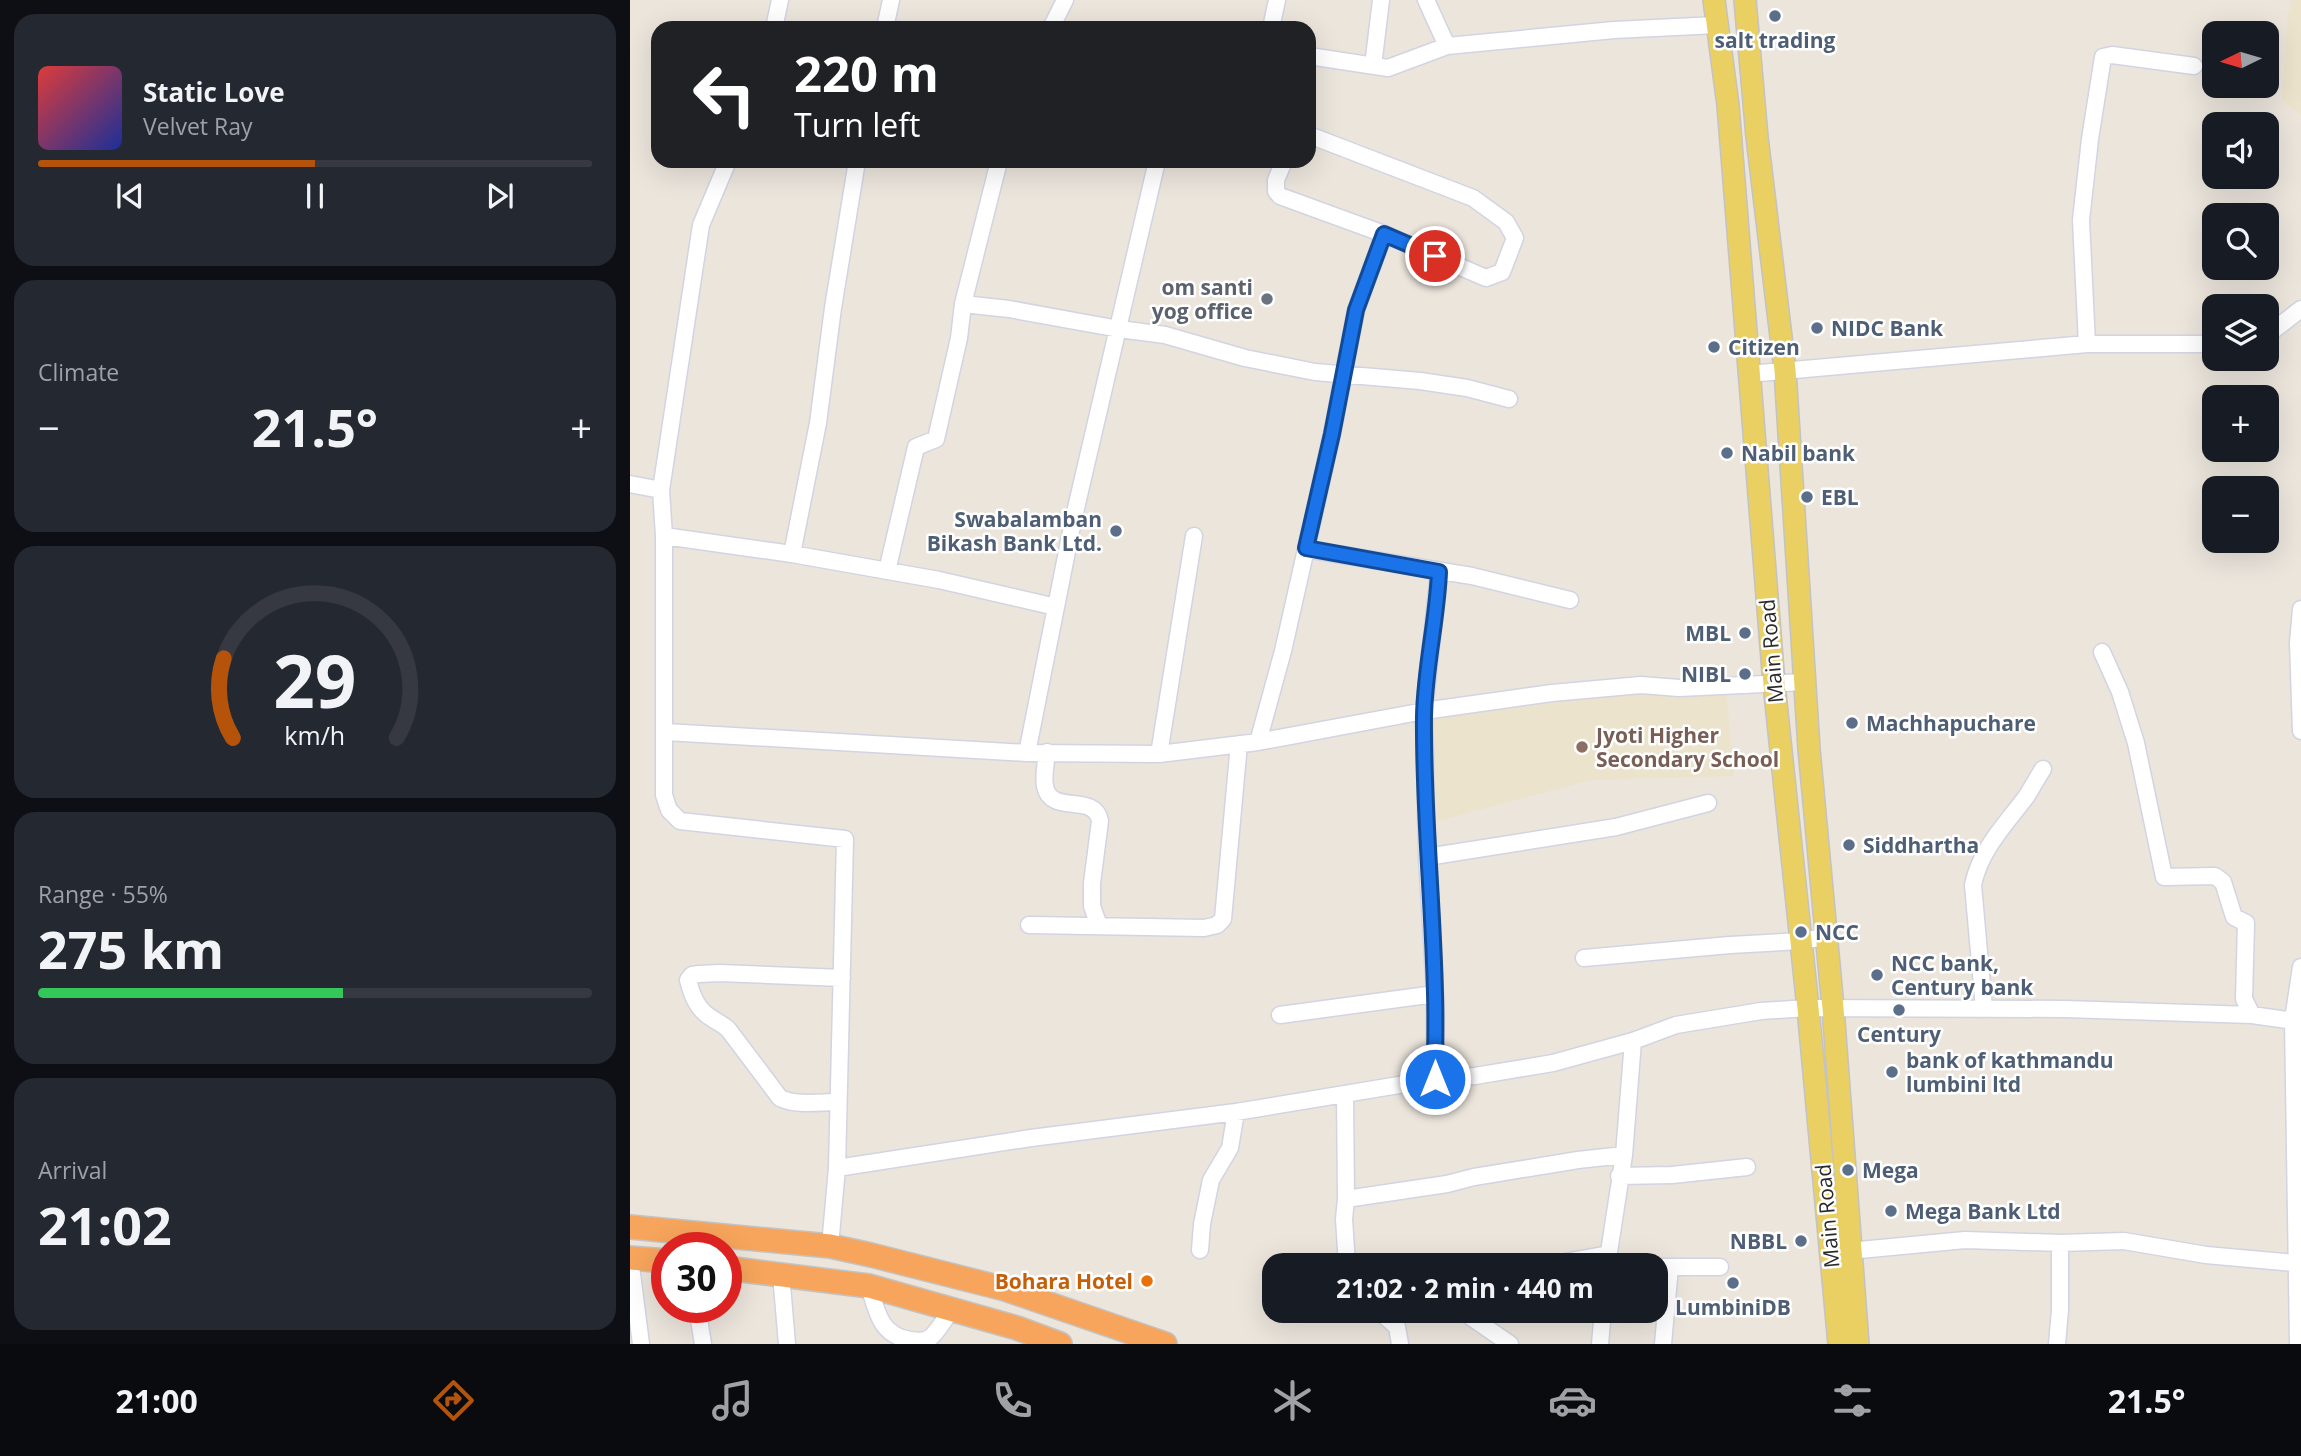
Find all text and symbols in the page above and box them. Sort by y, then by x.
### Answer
marker: salt trading [1767,8,1783,24]
north arrow [2202,21,2278,98]
map controls [2202,21,2279,553]
place label: salt trading [1715,26,1836,54]
text: 220 m [794,40,939,106]
icon: left [679,49,770,140]
text: Static Love [143,74,285,110]
text: Turn left [794,103,920,146]
text: Velvet Ray [143,110,253,142]
button: sound [2202,112,2279,189]
icon: previous [111,177,149,215]
icon: pause [296,177,334,215]
icon: next [481,177,519,215]
button: search [2202,203,2279,280]
pin [1405,226,1465,286]
icon: arrive [1416,237,1454,275]
place label: om santi yog office [1152,273,1253,325]
marker: om santi yog office [1259,291,1275,307]
button: layers [2202,294,2279,371]
place label: NIDC Bank [1831,314,1944,342]
marker: NIDC Bank [1809,320,1825,336]
place label: Citizen [1728,333,1800,361]
marker: Citizen [1706,339,1722,355]
text: Climate [38,356,119,388]
button: + [2202,385,2279,462]
text: 21.5° [252,391,378,462]
text: − [38,401,60,453]
text: + [570,401,592,453]
place label: Nabil bank [1741,439,1856,467]
marker: Nabil bank [1719,445,1735,461]
button: − [2202,476,2279,553]
place label: EBL [1821,483,1859,511]
marker: EBL [1799,489,1815,505]
place label: Swabalamban Bikash Bank Ltd. [927,505,1102,557]
marker: Swabalamban Bikash Bank Ltd. [1108,523,1124,539]
street label: Main Road [1753,598,1789,704]
place label: MBL [1685,619,1731,647]
marker: MBL [1737,625,1753,641]
text: 29 [273,630,357,729]
place label: NIBL [1681,660,1731,688]
marker: NIBL [1737,666,1753,682]
place label: Machhapuchare [1866,709,2036,737]
marker: Machhapuchare [1844,715,1860,731]
text: km/h [285,718,345,752]
place label: Jyoti Higher Secondary School [1594,721,1779,773]
marker: Jyoti Higher Secondary School [1574,739,1590,755]
place label: Siddhartha [1863,831,1979,859]
marker: Siddhartha [1841,837,1857,853]
text: Range · 55% [38,878,168,910]
text: 275 km [38,913,224,984]
place label: NCC [1815,918,1859,946]
marker: NCC [1793,924,1809,940]
place label: NCC bank, Century bank [1891,949,2034,1001]
marker: NCC bank, Century bank [1869,967,1885,983]
marker: Century [1891,1002,1907,1018]
place label: Century [1857,1020,1941,1048]
position arrow [1398,1042,1472,1116]
place label: bank of kathmandu lumbini ltd [1906,1046,2114,1098]
marker: bank of kathmandu lumbini ltd [1884,1064,1900,1080]
text: Arrival [38,1154,107,1186]
place label: Mega [1862,1156,1919,1184]
marker: Mega [1840,1162,1856,1178]
street label: Main Road [1809,1163,1845,1269]
text: 21:02 [38,1189,172,1260]
place label: Mega Bank Ltd [1905,1197,2061,1225]
marker: Mega Bank Ltd [1883,1203,1899,1219]
place label: NBBL [1730,1227,1787,1255]
speed limit sign: 30 [651,1232,742,1323]
marker: NBBL [1793,1233,1809,1249]
place label: Bohara Hotel [995,1267,1133,1295]
text: 21:02 · 2 min · 440 m [1336,1270,1594,1306]
marker: Bohara Hotel [1139,1273,1155,1289]
marker: LumbiniDB [1725,1275,1741,1291]
place label: LumbiniDB [1675,1293,1791,1321]
icon: directions [429,1376,478,1425]
icon: music [708,1376,757,1425]
icon: phone [988,1376,1037,1425]
icon: climate [1268,1376,1317,1425]
icon: car [1548,1376,1597,1425]
icon: filters [1828,1376,1877,1425]
text: 21:00 [115,1379,198,1422]
text: 21.5° [2108,1379,2185,1422]

